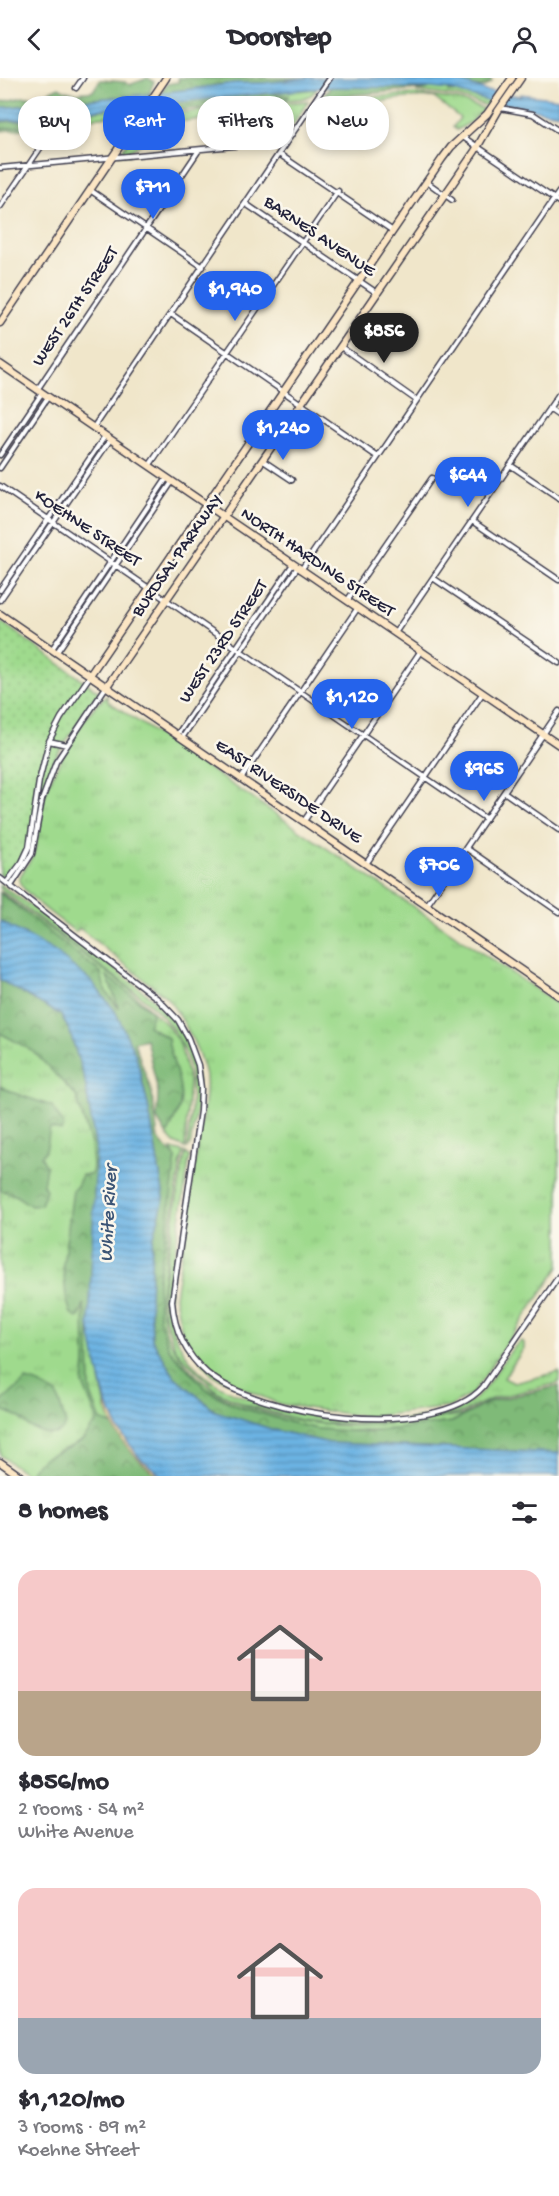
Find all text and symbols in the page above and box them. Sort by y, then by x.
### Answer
icon: back [18,23,51,56]
text: Doorstep [228,23,331,55]
icon: person [508,23,541,56]
chip: Buy [18,96,91,150]
chip: Rent [103,96,185,150]
chip: Filters [197,96,294,150]
chip: New [306,96,389,150]
pin: $711 [117,169,189,220]
text: $711 [135,177,171,200]
street label: BARNES AVENUE [258,191,379,282]
street label: WEST 26TH STREET [28,242,124,371]
pin: $1,940 [186,271,284,322]
text: $1,940 [208,279,262,302]
pin: $856 [348,313,420,364]
text: $856 [364,321,404,344]
pin: $1,240 [234,410,332,461]
text: $1,240 [256,418,310,441]
pin: $644 [432,457,504,508]
text: $644 [449,465,487,488]
street label: KOEHNE STREET [30,486,145,573]
street label: BURDSAL PARKWAY [127,491,228,622]
street label: NORTH HARDING STREET [236,504,399,623]
street label: WEST 23RD STREET [175,576,273,707]
pin: $1,120 [303,679,401,730]
text: $1,120 [326,687,378,710]
street label: EAST RIVERSIDE DRIVE [211,735,366,849]
pin: $965 [448,751,520,802]
text: $965 [464,759,504,782]
pin: $706 [403,847,475,898]
text: $706 [419,855,459,878]
water label: White River [96,1161,124,1263]
icon: filters [508,1496,541,1529]
text: 8 homes [18,1497,107,1528]
icon: home [226,1609,334,1717]
text: $856/mo [18,1768,109,1799]
text: 2 rooms · 54 m² [18,1799,145,1822]
text: White Avenue [18,1822,133,1845]
icon: home [226,1927,334,2035]
text: $1,120/mo [18,2086,125,2117]
text: 3 rooms · 89 m² [18,2117,146,2140]
text: Koehne Street [18,2140,138,2163]

